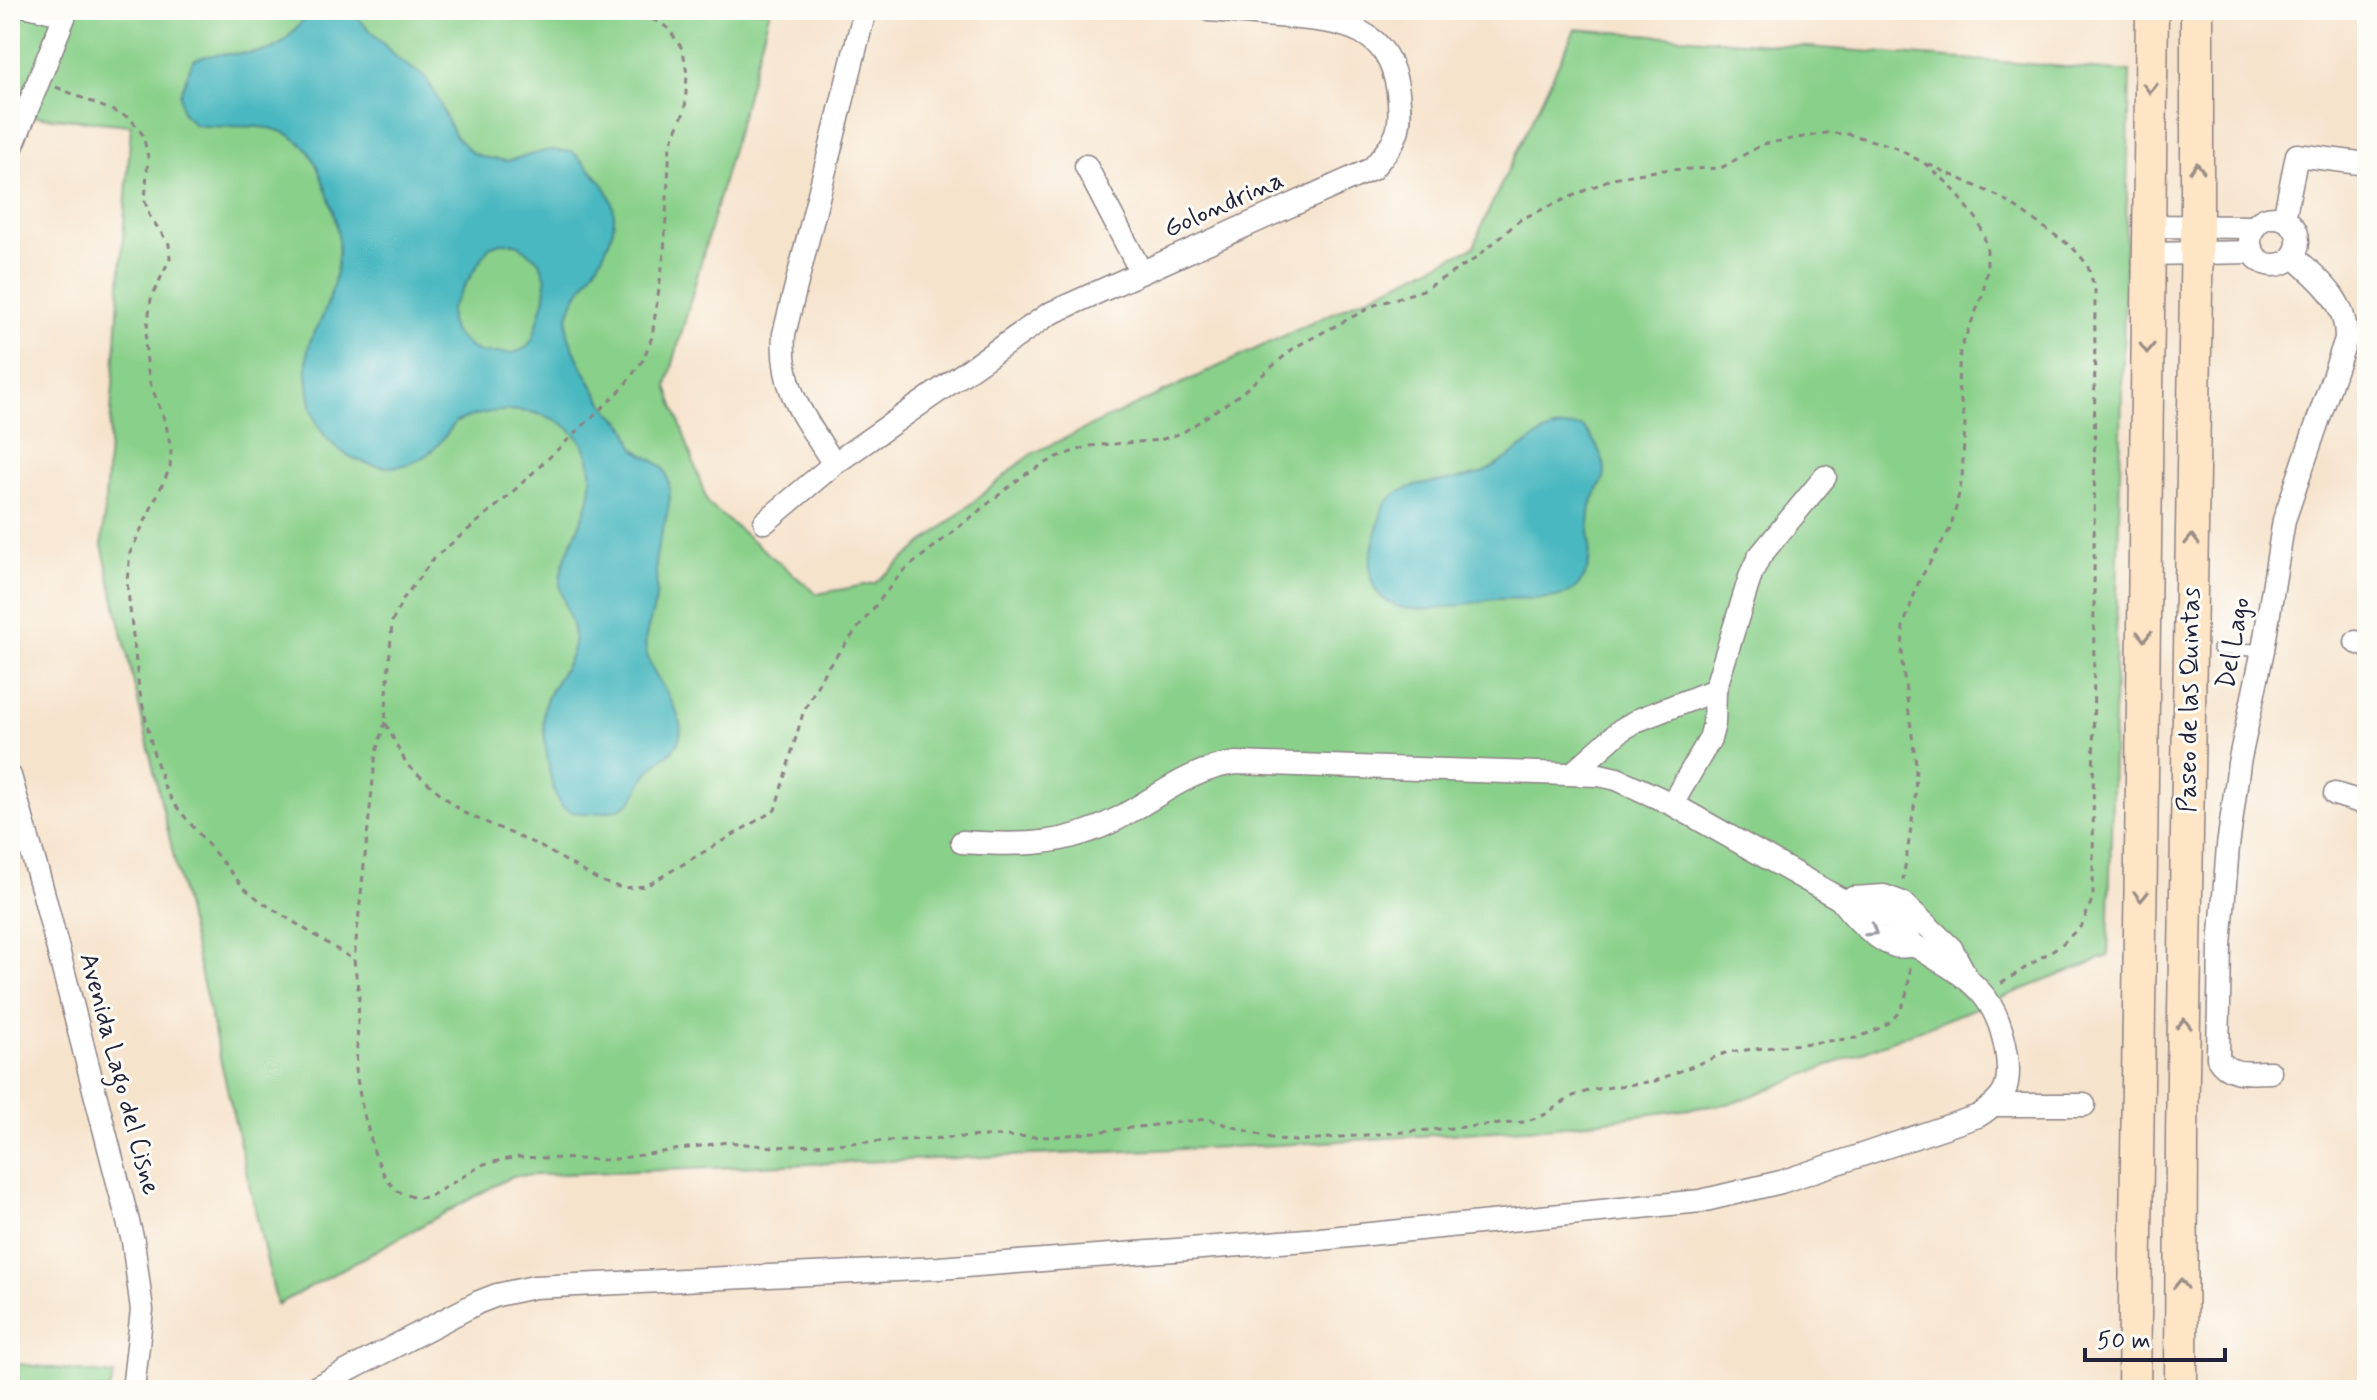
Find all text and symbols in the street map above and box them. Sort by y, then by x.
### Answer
one-way arrow [2142,82,2159,95]
one-way arrow [2188,161,2206,174]
street label: Golondrina [1159,163,1289,247]
one-way arrow [2138,342,2156,355]
one-way arrow [2184,533,2201,546]
street label: Paseo de las Quintas [2171,587,2209,813]
street label: Del Lago [2209,595,2259,691]
one-way arrow [2135,630,2153,643]
one-way arrow [2132,890,2150,903]
one-way arrow [1863,922,1878,937]
street label: Avenida Lago del Cisne [67,949,168,1199]
one-way arrow [2175,1017,2192,1030]
one-way arrow [2172,1277,2189,1290]
scale bar [2085,1312,2225,1362]
text: 50 m [2097,1326,2151,1357]

